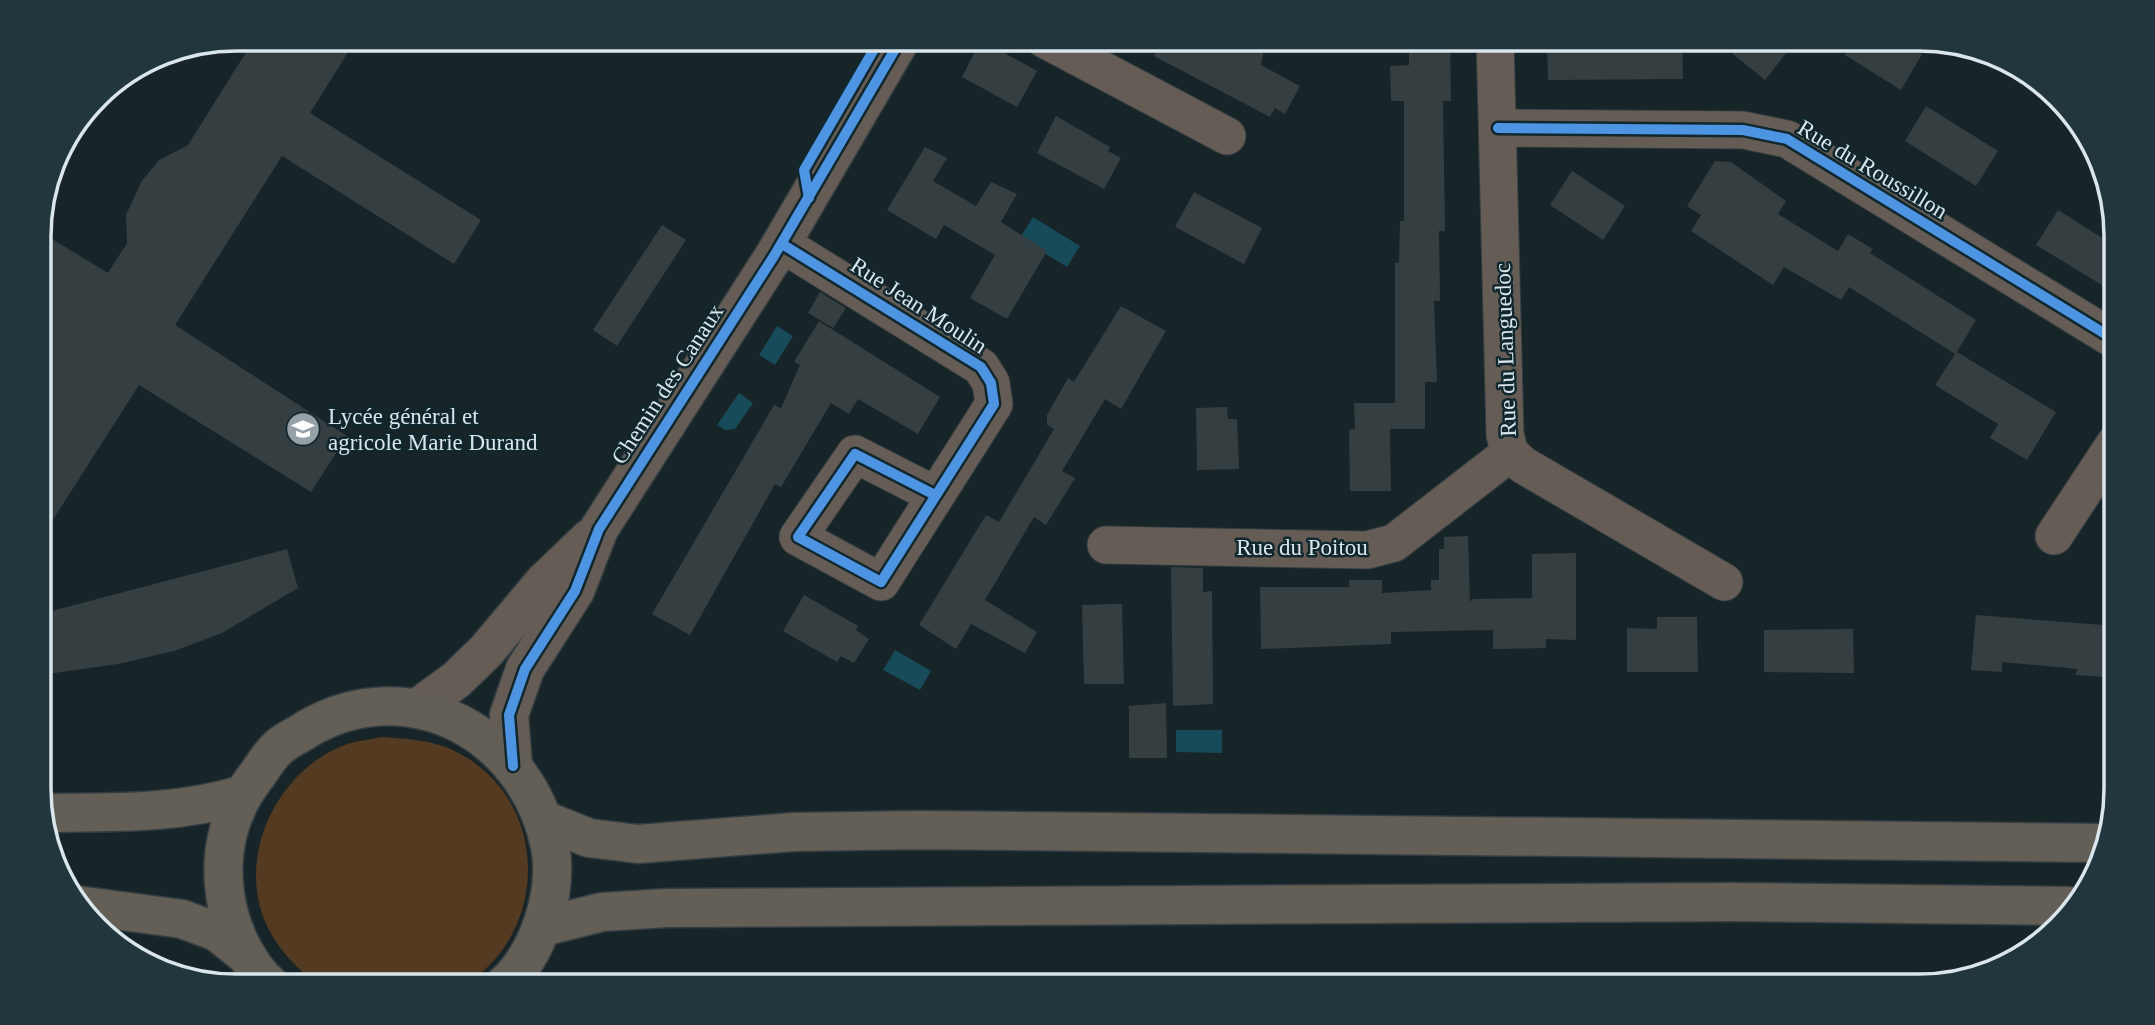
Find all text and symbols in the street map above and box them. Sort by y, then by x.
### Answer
street label: Rue du Roussillon [1793,115,1952,224]
street label: Rue Jean Moulin [846,252,992,359]
street label: Rue du Languedoc [1490,263,1521,437]
street label: Chemin des Canaux [606,299,729,469]
place label: Lycée général et agricole Marie Durand [328,404,538,455]
school or university icon: Lycée général et agricole Marie Durand [284,410,322,448]
street label: Rue du Poitou [1236,535,1368,560]

